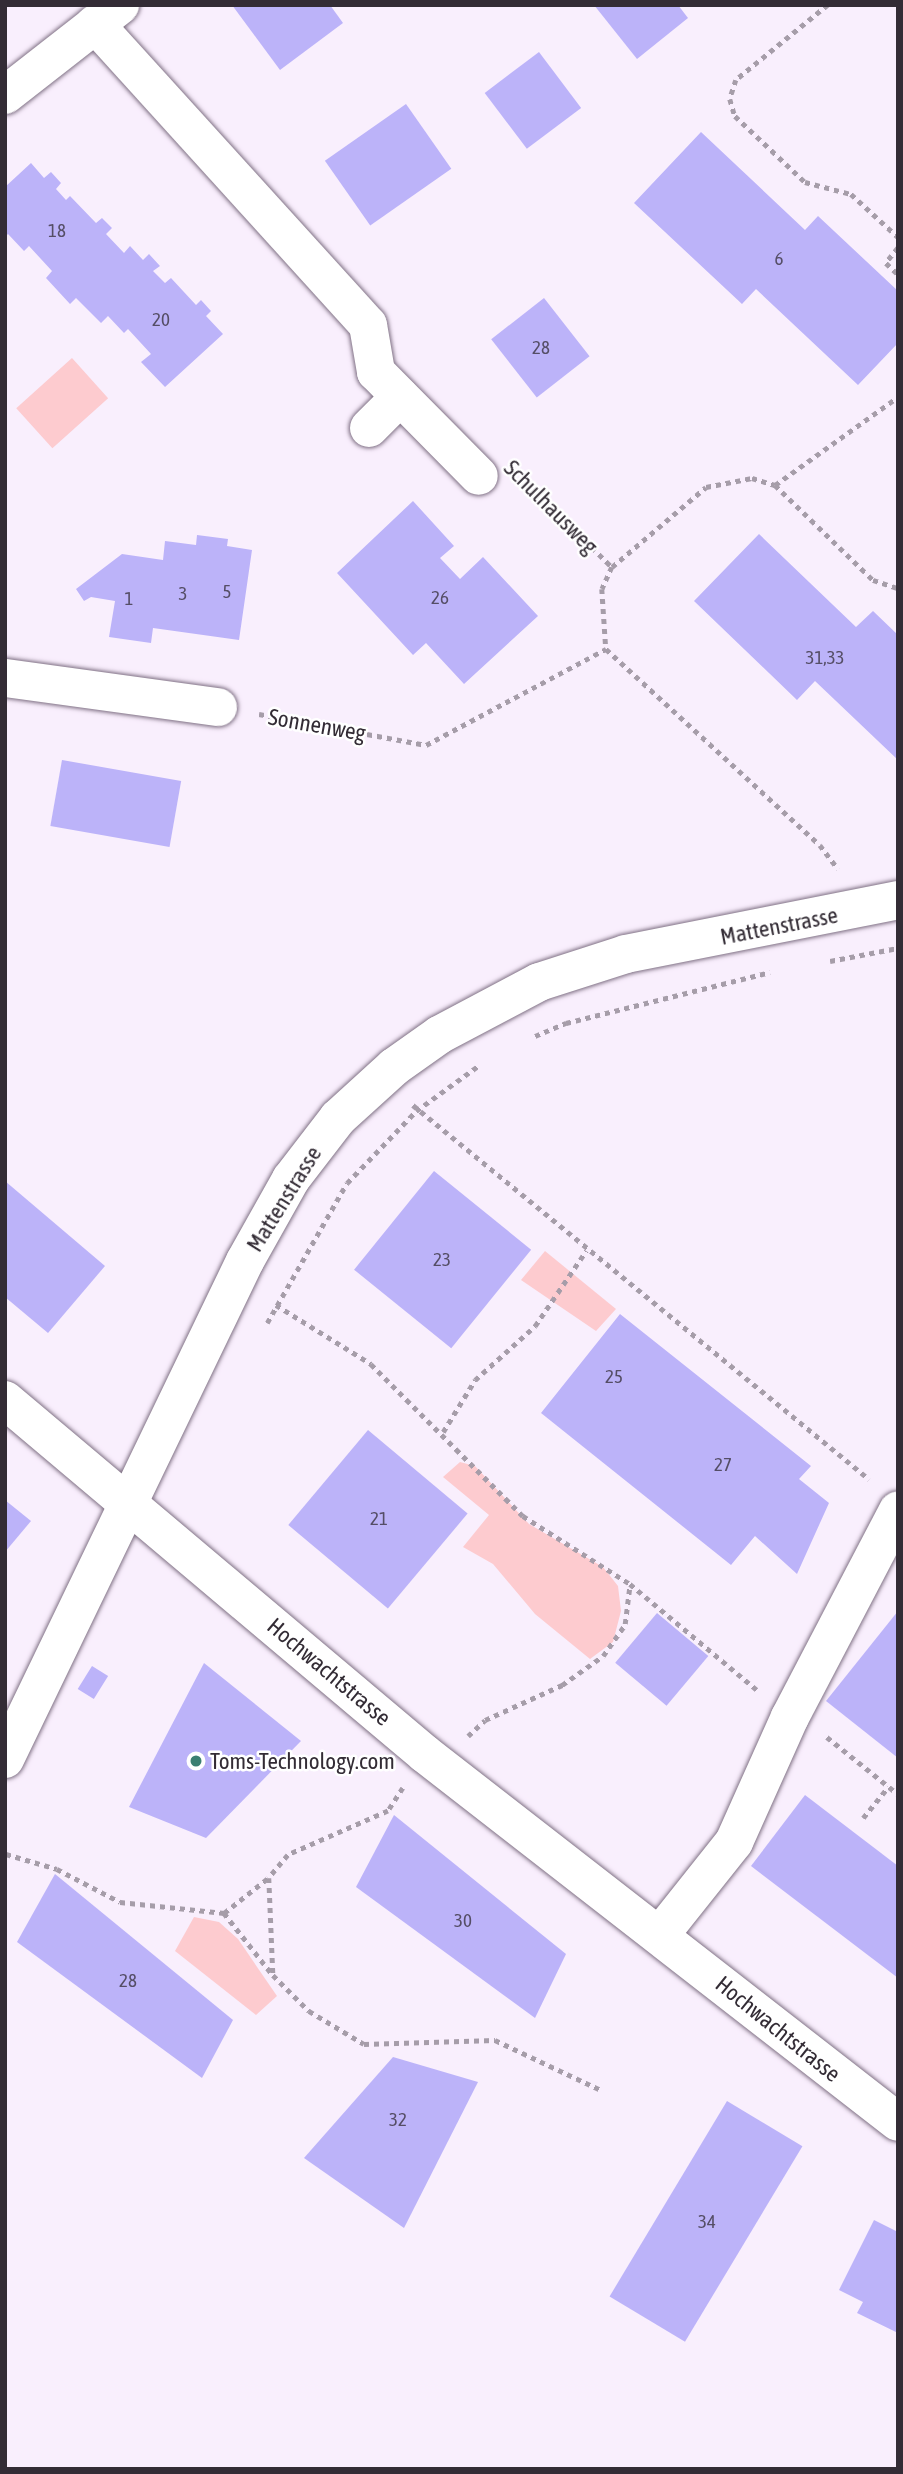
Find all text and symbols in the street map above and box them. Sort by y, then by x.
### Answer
house number: 18 [48,220,66,242]
house number: 6 [775,248,783,270]
house number: 20 [152,309,170,331]
house number: 28 [532,337,550,359]
street label: Schulhausweg [498,454,604,560]
house number: 5 [223,581,231,603]
house number: 3 [179,583,187,605]
house number: 26 [431,587,449,609]
house number: 1 [125,588,133,610]
house number: 31,33 [805,647,845,669]
street label: Sonnenweg [266,703,368,747]
street label: Mattenstrasse [718,901,840,951]
street label: Mattenstrasse [241,1141,327,1257]
house number: 23 [433,1249,451,1271]
house number: 25 [605,1366,623,1388]
house number: 27 [714,1454,732,1476]
house number: 21 [370,1508,388,1530]
street label: Hochwachtstrasse [262,1612,396,1732]
place label: Toms-Technology.com [210,1747,395,1775]
marker: Toms-Technology.com [188,1753,204,1769]
house number: 30 [454,1910,472,1932]
house number: 28 [119,1970,137,1992]
street label: Hochwachtstrasse [710,1970,846,2088]
house number: 32 [389,2109,407,2131]
house number: 34 [698,2211,716,2233]

